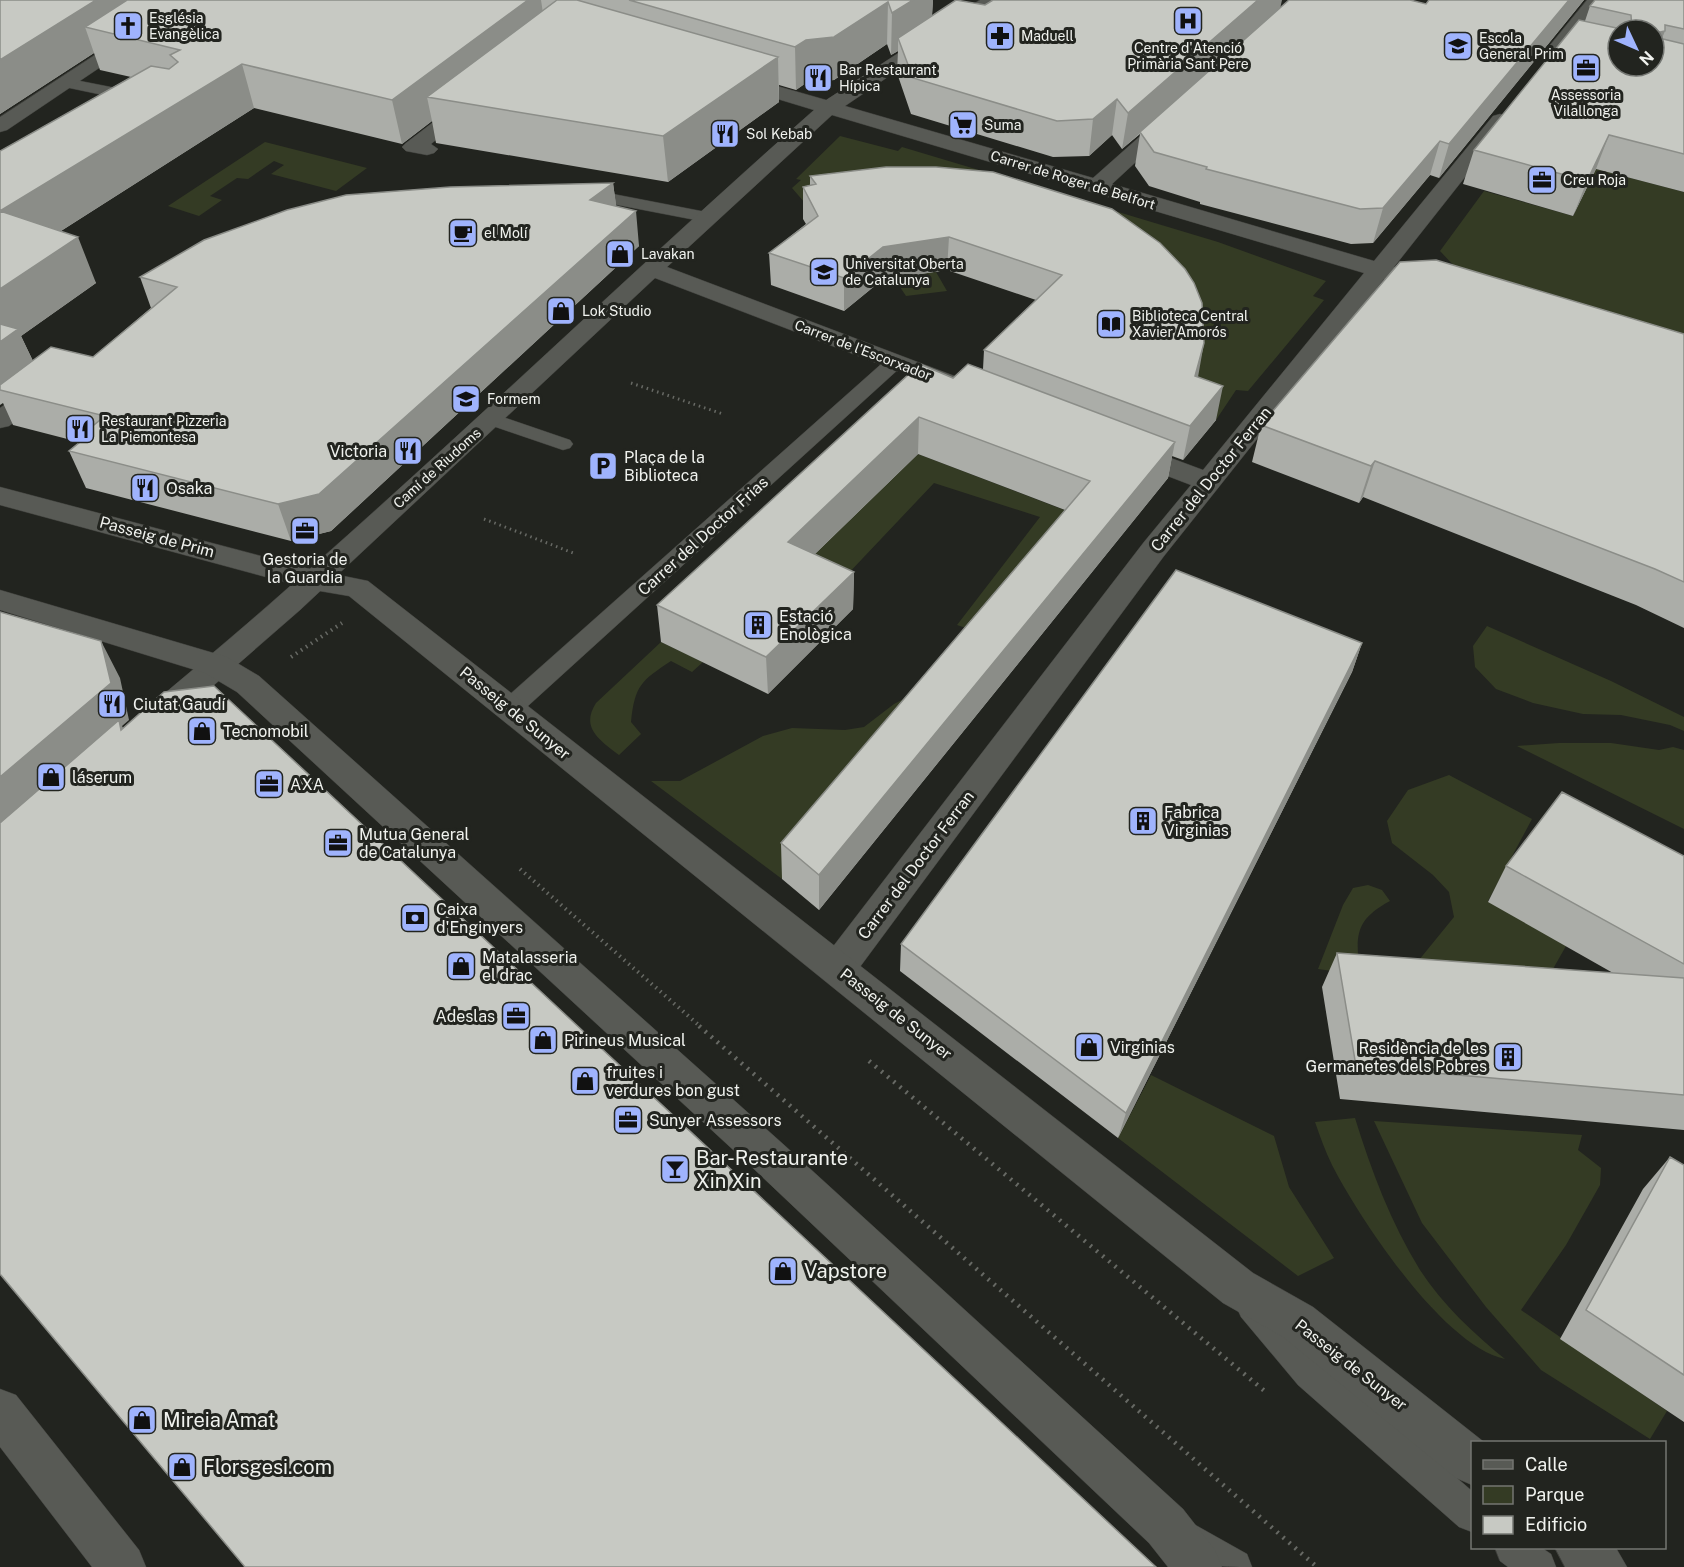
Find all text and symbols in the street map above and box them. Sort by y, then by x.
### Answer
hospital icon: Centre d'Atenció Primària Sant Pere [1172,5,1204,37]
church icon: Església Evangèlica [112,10,144,42]
place label: Església Evangèlica [149,10,220,42]
north arrow [1606,18,1666,78]
pharmacy icon: Maduell [984,20,1016,52]
place label: Maduell [1021,28,1074,44]
school or university icon: Escola General Prim [1442,30,1474,62]
place label: Escola General Prim [1479,30,1564,62]
place label: Centre d'Atenció Primària Sant Pere [1127,40,1249,72]
text: N [1635,47,1658,69]
office icon: Assessoria Vilallonga [1570,52,1602,84]
restaurant icon: Bar Restaurant Hípica [802,62,834,94]
place label: Bar Restaurant Hípica [839,62,937,94]
place label: Assessoria Vilallonga [1551,87,1621,119]
supermarket icon: Suma [947,109,979,141]
place label: Suma [984,117,1021,133]
restaurant icon: Sol Kebab [709,118,741,150]
place label: Sol Kebab [746,126,812,142]
street label: Carrer de Roger de Belfort [989,147,1157,213]
office icon: Creu Roja [1526,164,1558,196]
place label: Creu Roja [1563,172,1626,188]
cafe icon: el Molí [447,217,479,249]
place label: el Molí [484,225,528,241]
shop icon: Lavakan [604,238,636,270]
place label: Lavakan [641,246,695,262]
school or university icon: Universitat Oberta de Catalunya [808,256,840,288]
place label: Universitat Oberta de Catalunya [845,256,964,288]
shop icon: Lok Studio [545,295,577,327]
place label: Lok Studio [582,303,652,319]
library icon: Biblioteca Central Xavier Amorós [1095,308,1127,340]
place label: Biblioteca Central Xavier Amorós [1132,308,1248,340]
street label: Carrer de l'Escorxador [792,316,934,384]
school or university icon: Formem [450,383,482,415]
place label: Formem [487,391,541,407]
street label: Carrer del Doctor Ferran [1147,403,1275,555]
restaurant icon: Restaurant Pizzeria La Piemontesa [64,413,96,445]
place label: Restaurant Pizzeria La Piemontesa [101,413,227,445]
street label: Camí de Riudoms [390,425,484,511]
restaurant icon: Victoria [392,435,424,467]
place label: Victoria [330,442,387,461]
place label: Plaça de la Biblioteca [624,448,705,485]
parking icon: Plaça de la Biblioteca [587,450,619,482]
restaurant icon: Osaka [129,472,161,504]
street label: Carrer del Doctor Frias [634,472,772,600]
place label: Osaka [166,479,212,498]
street label: Passeig de Prim [97,513,217,561]
office icon: Gestoria de la Guardia [289,515,321,547]
place label: Gestoria de la Guardia [262,550,348,587]
place label: Estació Enològica [779,607,852,644]
building icon: Estació Enològica [742,609,774,641]
street label: Passeig de Sunyer [456,663,574,763]
restaurant icon: Ciutat Gaudí [96,688,128,720]
place label: Ciutat Gaudí [133,695,227,714]
shop icon: Tecnomobil [186,715,218,747]
place label: Tecnomobil [223,722,309,741]
shop icon: láserum [35,761,67,793]
place label: láserum [72,768,132,787]
office icon: AXA [253,768,285,800]
place label: AXA [290,775,324,794]
street label: Carrer del Doctor Ferran [854,787,978,943]
place label: Fabrica Virginias [1164,803,1229,840]
building icon: Fabrica Virginias [1127,805,1159,837]
place label: Mutua General de Catalunya [359,825,470,862]
office icon: Mutua General de Catalunya [322,827,354,859]
place label: Caixa d'Enginyers [436,900,523,937]
bank icon: Caixa d'Enginyers [399,902,431,934]
place label: Matalasseria el drac [482,948,577,985]
shop icon: Matalasseria el drac [445,950,477,982]
street label: Passeig de Sunyer [836,964,956,1064]
office icon: Adeslas [500,1000,532,1032]
place label: Adeslas [436,1007,495,1026]
shop icon: Pirineus Musical [527,1024,559,1056]
place label: Pirineus Musical [564,1031,686,1050]
shop icon: Virginias [1073,1031,1105,1063]
place label: Virginias [1110,1038,1175,1057]
place label: Residència de les Germanetes dels Pobres [1306,1039,1487,1076]
building icon: Residència de les Germanetes dels Pobres [1492,1041,1524,1073]
place label: fruites i verdures bon gust [606,1063,740,1100]
shop icon: fruites i verdures bon gust [569,1065,601,1097]
office icon: Sunyer Assessors [612,1104,644,1136]
place label: Sunyer Assessors [649,1111,782,1130]
place label: Bar-Restaurante Xin Xin [696,1146,848,1193]
bar icon: Bar-Restaurante Xin Xin [659,1153,691,1185]
shop icon: Vapstore [767,1255,799,1287]
place label: Vapstore [804,1259,887,1283]
street label: Passeig de Sunyer [1291,1315,1411,1415]
shop icon: Mireia Amat [126,1404,158,1436]
place label: Mireia Amat [163,1408,276,1432]
legend [1471,1441,1666,1549]
shop icon: Florsgesi.com [166,1451,198,1483]
text: Calle [1525,1454,1568,1475]
place label: Florsgesi.com [203,1455,332,1479]
text: Parque [1525,1484,1585,1505]
text: Edificio [1525,1514,1587,1535]

